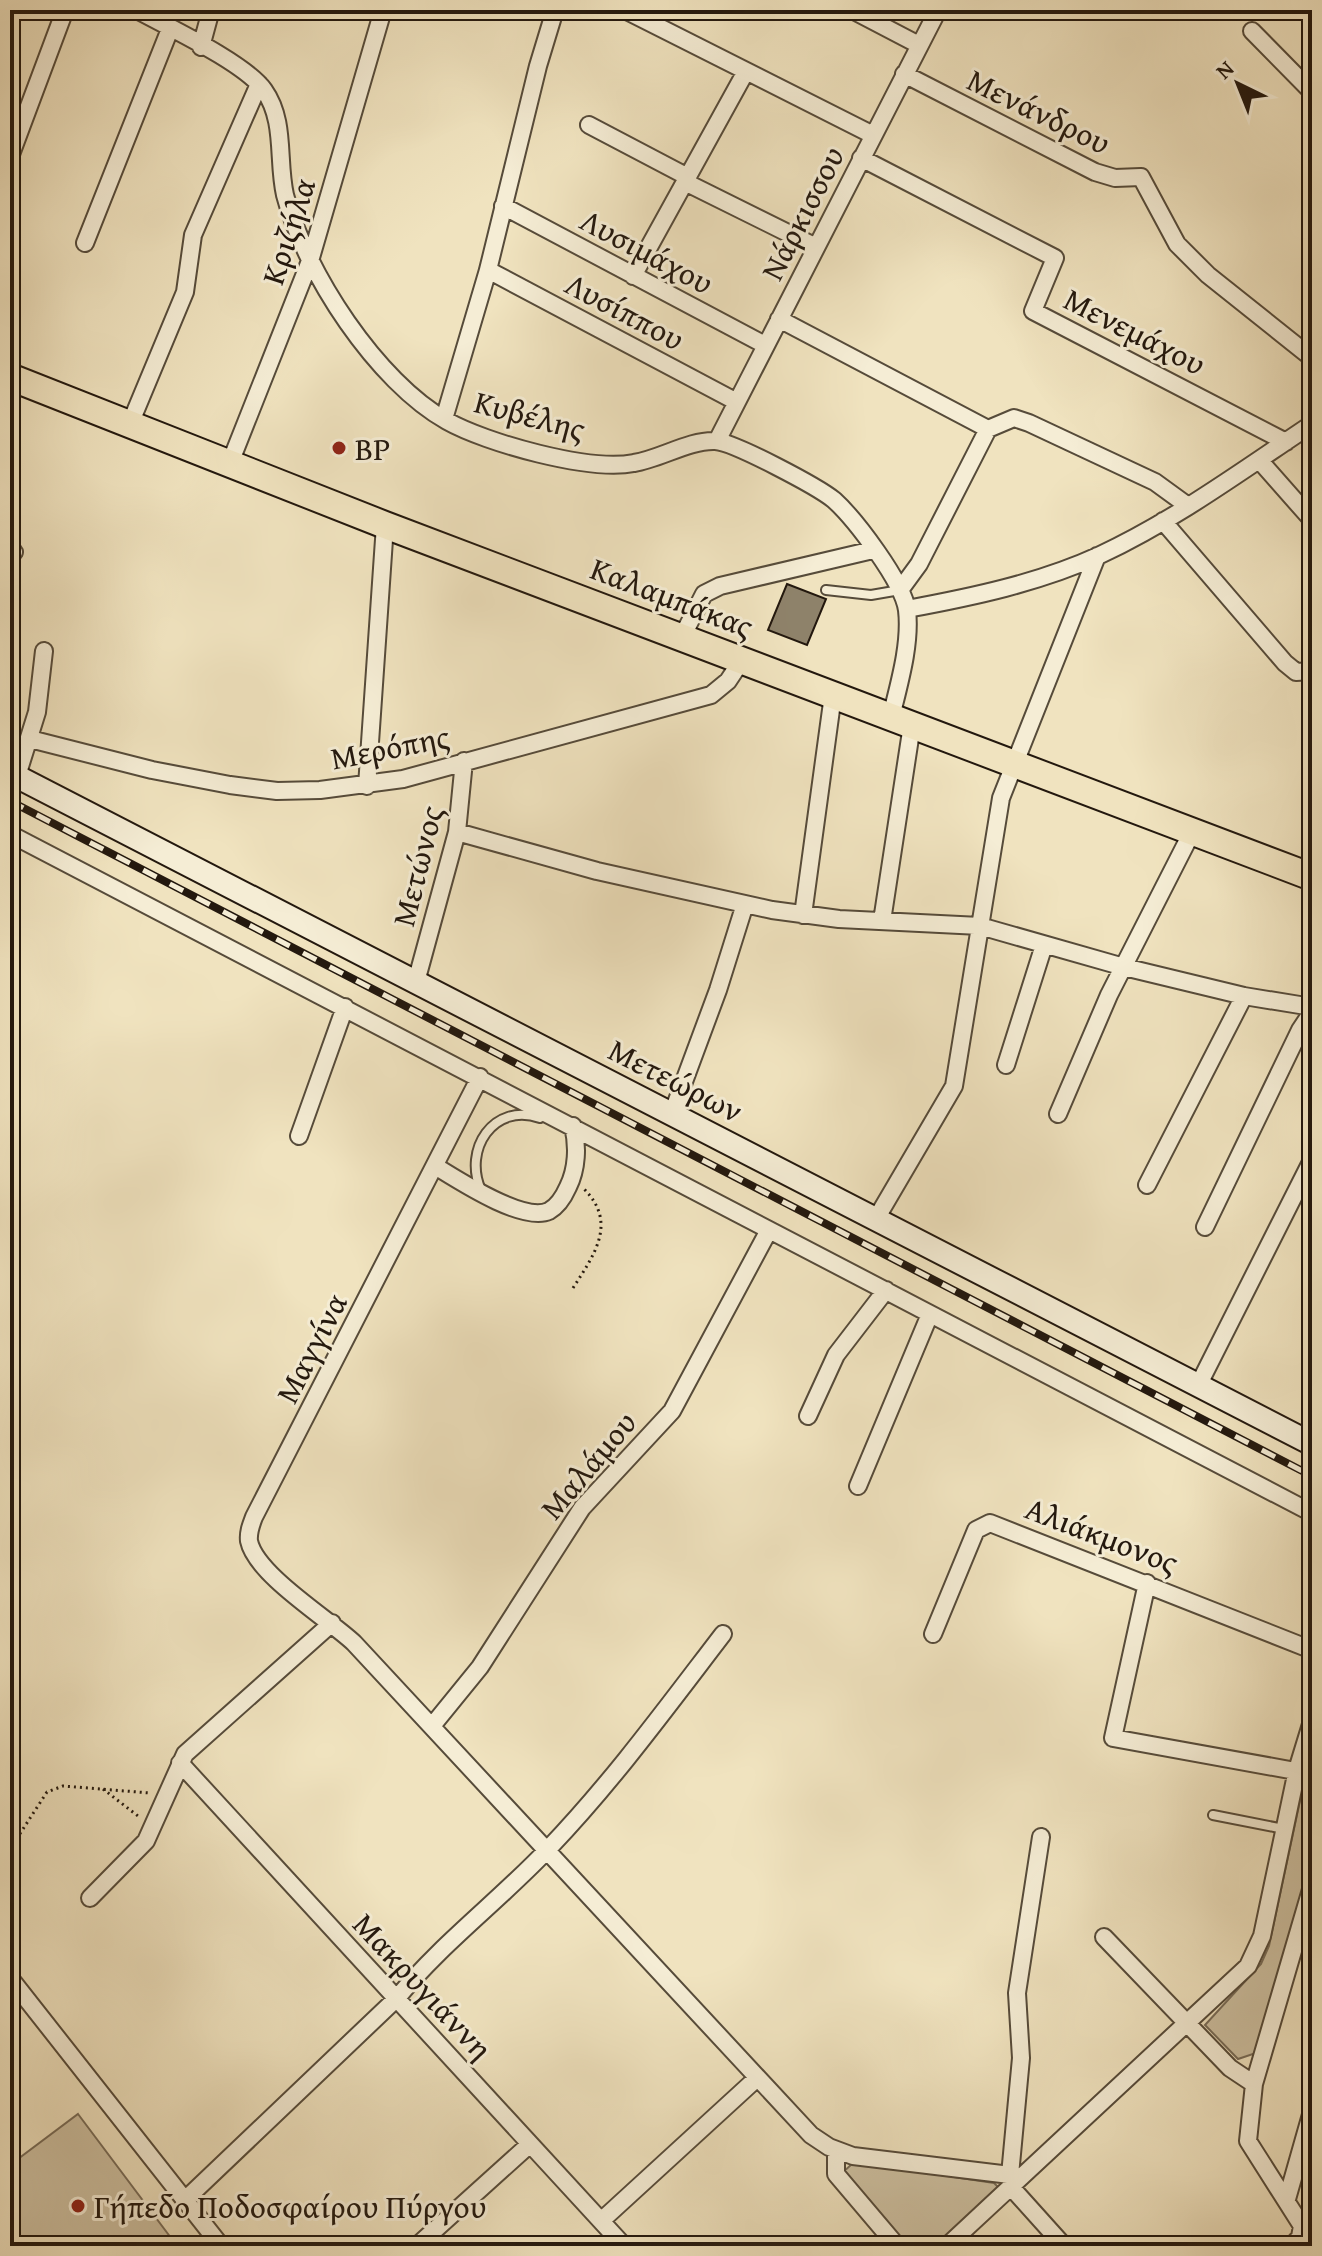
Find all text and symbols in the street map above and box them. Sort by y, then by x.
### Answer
north arrow [1198,44,1278,124]
text: N [1208,52,1241,86]
street label: Μενάνδρου [959,56,1119,166]
street label: Νάρκισσου [748,138,856,288]
street label: Κριζήλα [249,172,327,290]
street label: Λυσιμάχου [572,196,722,306]
street label: Λυσίππου [557,260,693,362]
street label: Μενεμάχου [1056,275,1214,387]
street label: Κυβέλης [469,378,591,452]
place label: BP [355,425,390,472]
marker: BP [330,439,348,457]
street label: Καλαμπάκας [584,544,761,650]
street label: Μερόπης [327,712,454,782]
street label: Μετώνος [379,800,455,931]
street label: Μετεώρων [601,1026,751,1134]
street label: Μαγγίνα [263,1285,359,1411]
street label: Μαλάμου [529,1400,647,1530]
street label: Αλιάκμονος [1019,1484,1186,1586]
street label: Μακρυγιάννη [342,1902,504,2070]
place label: Γήπεδο Ποδοσφαίρου Πύργου [94,2183,486,2230]
marker: Γήπεδο Ποδοσφαίρου Πύργου [69,2197,87,2215]

